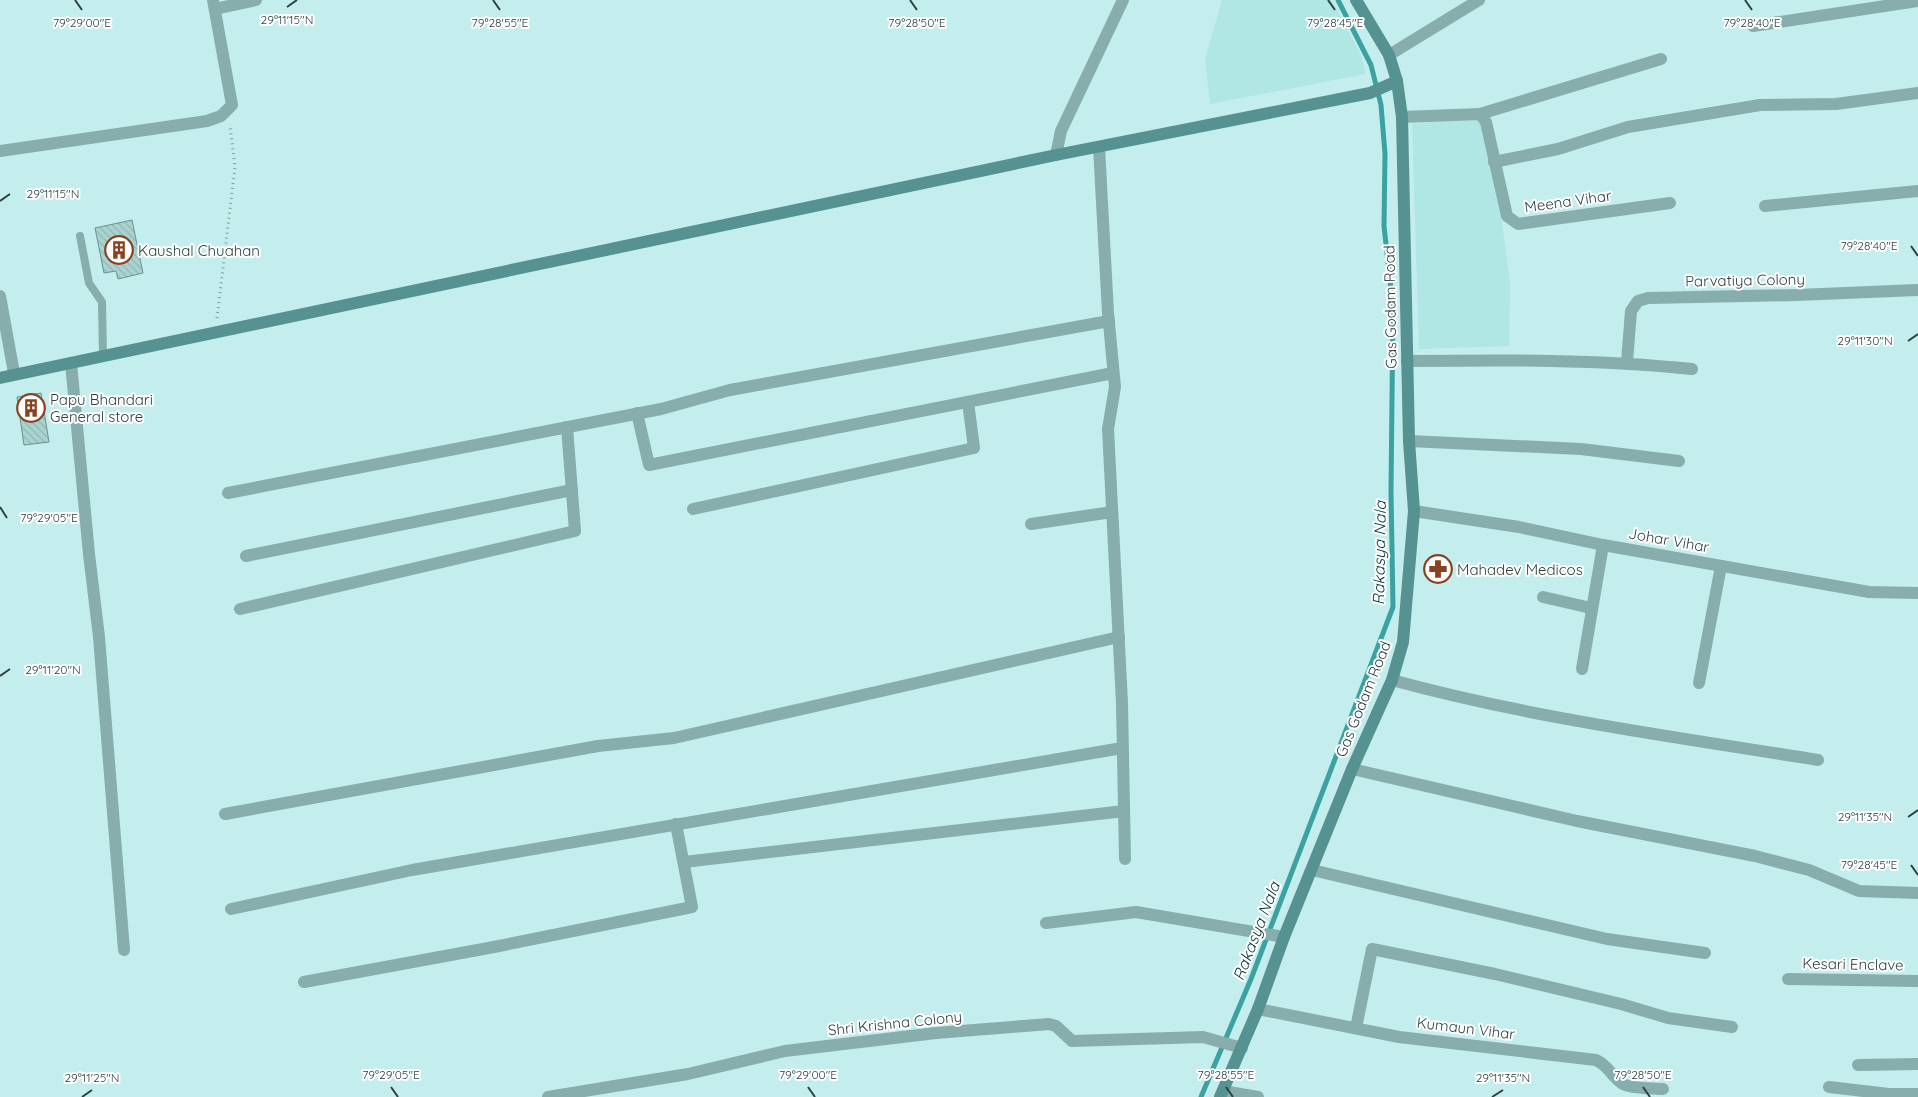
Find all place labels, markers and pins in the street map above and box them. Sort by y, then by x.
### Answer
building icon: Kaushal Chuahan [104,235,134,265]
place label: Kaushal Chuahan [138,241,260,260]
place label: Papu Bhandari General store [50,390,153,426]
building icon: Papu Bhandari General store [16,393,46,423]
pharmacy icon: Mahadev Medicos [1423,554,1453,584]
place label: Mahadev Medicos [1457,560,1583,579]

